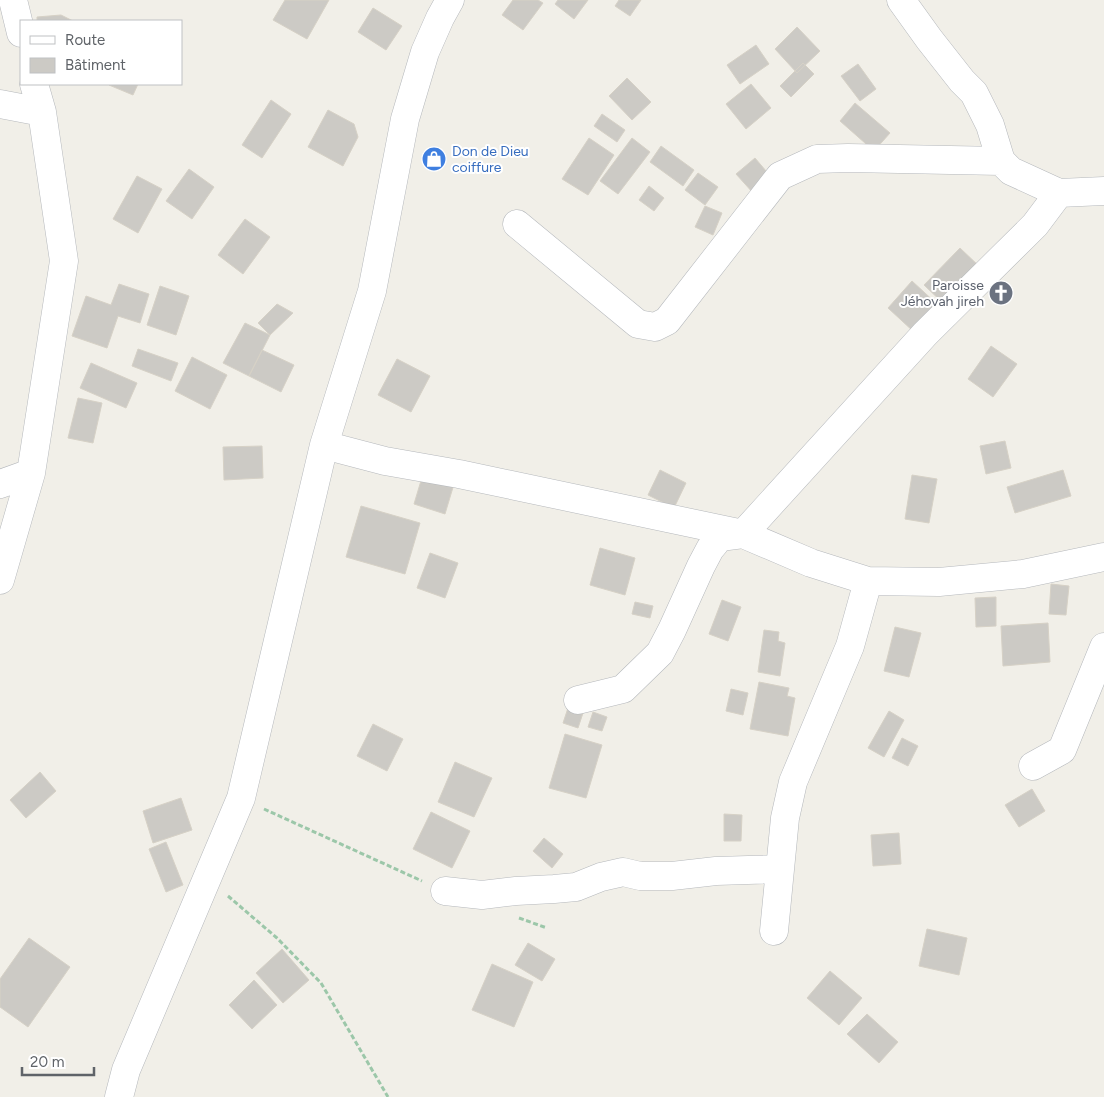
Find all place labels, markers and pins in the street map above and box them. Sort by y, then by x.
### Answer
place label: Don de Dieu coiffure [452,143,529,176]
shop icon: Don de Dieu coiffure [421,146,447,172]
place label: Paroisse Jéhovah jireh [901,277,984,310]
church icon: Paroisse Jéhovah jireh [988,280,1014,306]

